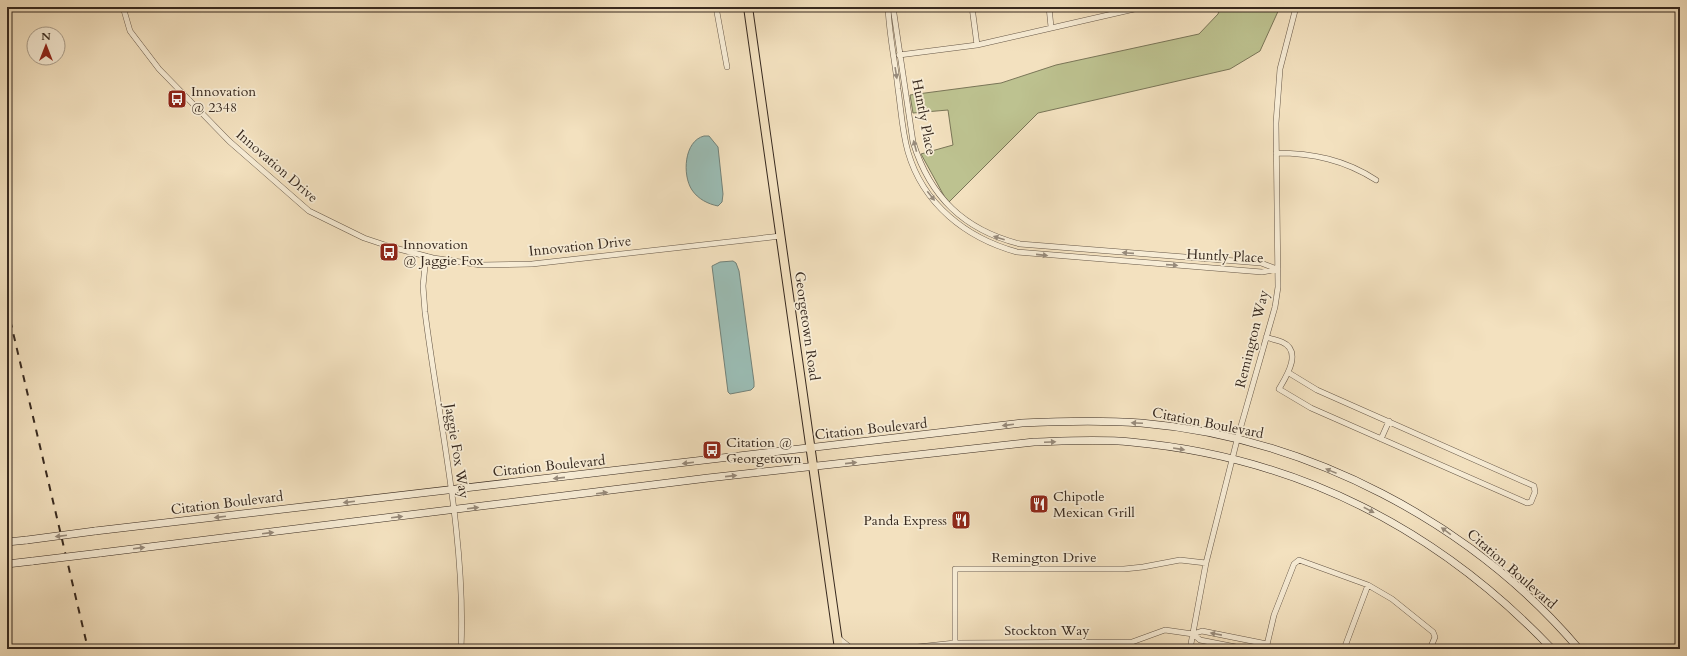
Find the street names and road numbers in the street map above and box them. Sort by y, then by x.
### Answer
street label: Huntly Place [907,77,941,157]
street label: Innovation Drive [232,125,322,207]
street label: Innovation Drive [528,231,632,261]
street label: Huntly Place [1186,244,1264,268]
street label: Georgetown Road [790,270,824,382]
street label: Remington Way [1231,287,1273,390]
street label: Jaggie Fox Way [440,400,474,500]
street label: Citation Boulevard [1151,403,1266,443]
street label: Citation Boulevard [814,414,929,444]
street label: Citation Boulevard [492,451,607,481]
street label: Citation Boulevard [170,487,285,519]
street label: Citation Boulevard [1463,525,1561,614]
street label: Remington Drive [991,548,1097,567]
street label: Stockton Way [1004,621,1090,640]

